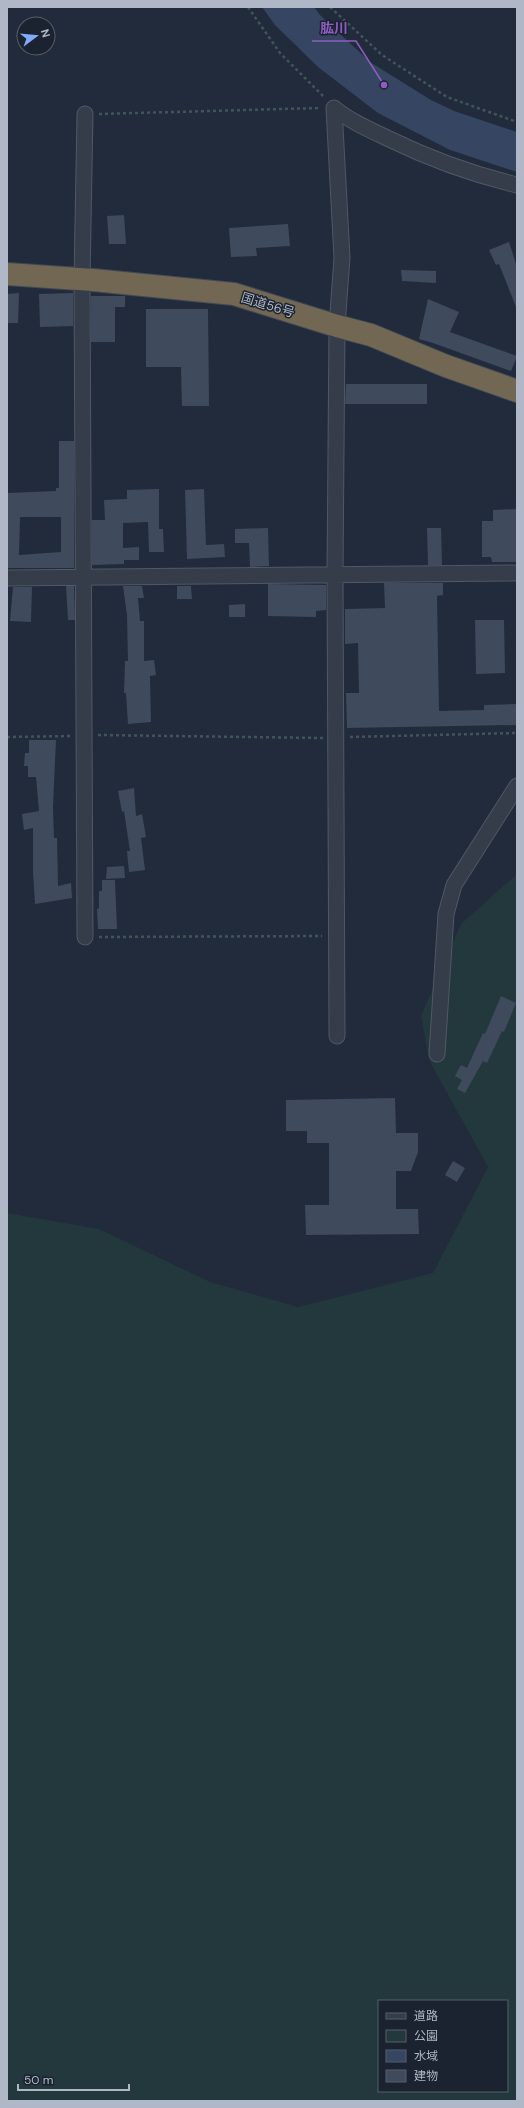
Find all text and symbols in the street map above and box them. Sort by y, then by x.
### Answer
callout: 肱川 [312,15,356,41]
north arrow [16,16,56,56]
text: 肱川 [320,19,348,37]
text: N [38,27,53,39]
street label: 国道56号 [239,289,297,321]
legend [378,2000,508,2092]
text: 道路 [414,2008,438,2024]
text: 公園 [414,2028,438,2044]
text: 水域 [414,2048,438,2064]
scale bar [18,2066,129,2092]
text: 建物 [414,2068,438,2084]
text: 50 m [24,2072,53,2088]

